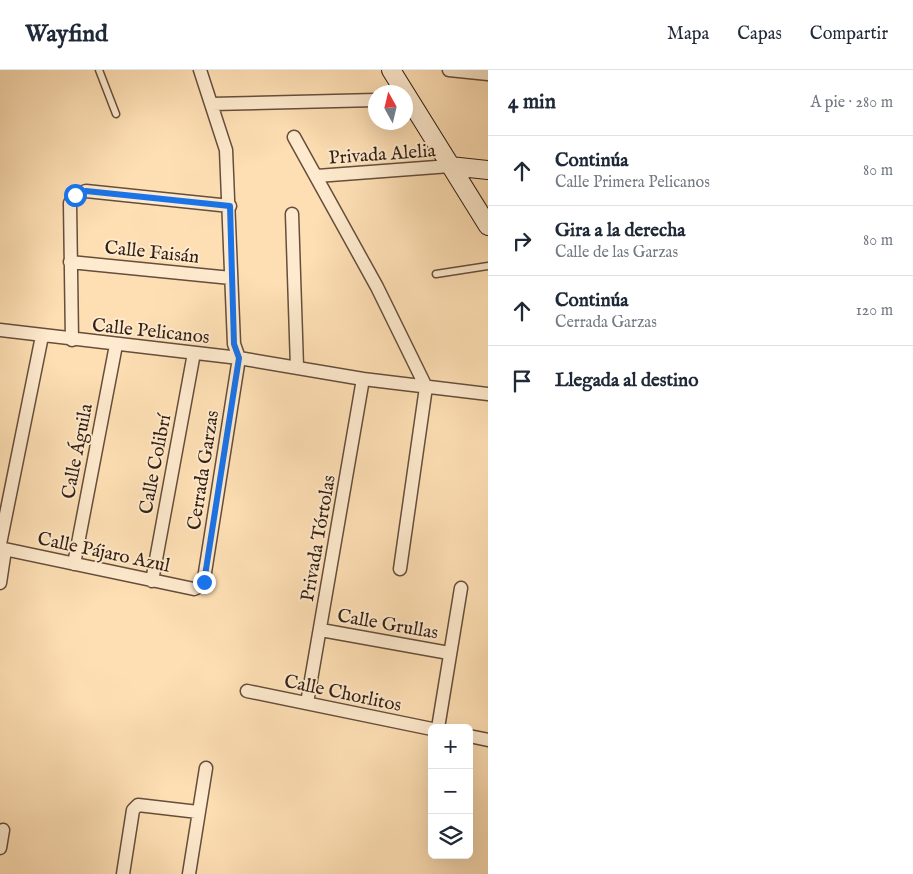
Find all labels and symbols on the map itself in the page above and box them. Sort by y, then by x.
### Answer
north arrow [368,85,413,130]
street label: Privada Alelia [328,139,437,171]
route start [64,184,87,207]
street label: Calle Faisán [103,236,200,270]
street label: Calle Pelicanos [91,314,211,350]
street label: Calle Águila [56,401,99,501]
street label: Cerrada Garzas [183,409,225,532]
street label: Calle Colibrí [135,411,178,516]
street label: Privada Tórtolas [296,473,342,603]
street label: Calle Pájaro Azul [35,527,173,579]
route end [193,571,216,594]
street label: Calle Grullas [335,604,440,646]
street label: Calle Chorlitos [282,670,403,718]

